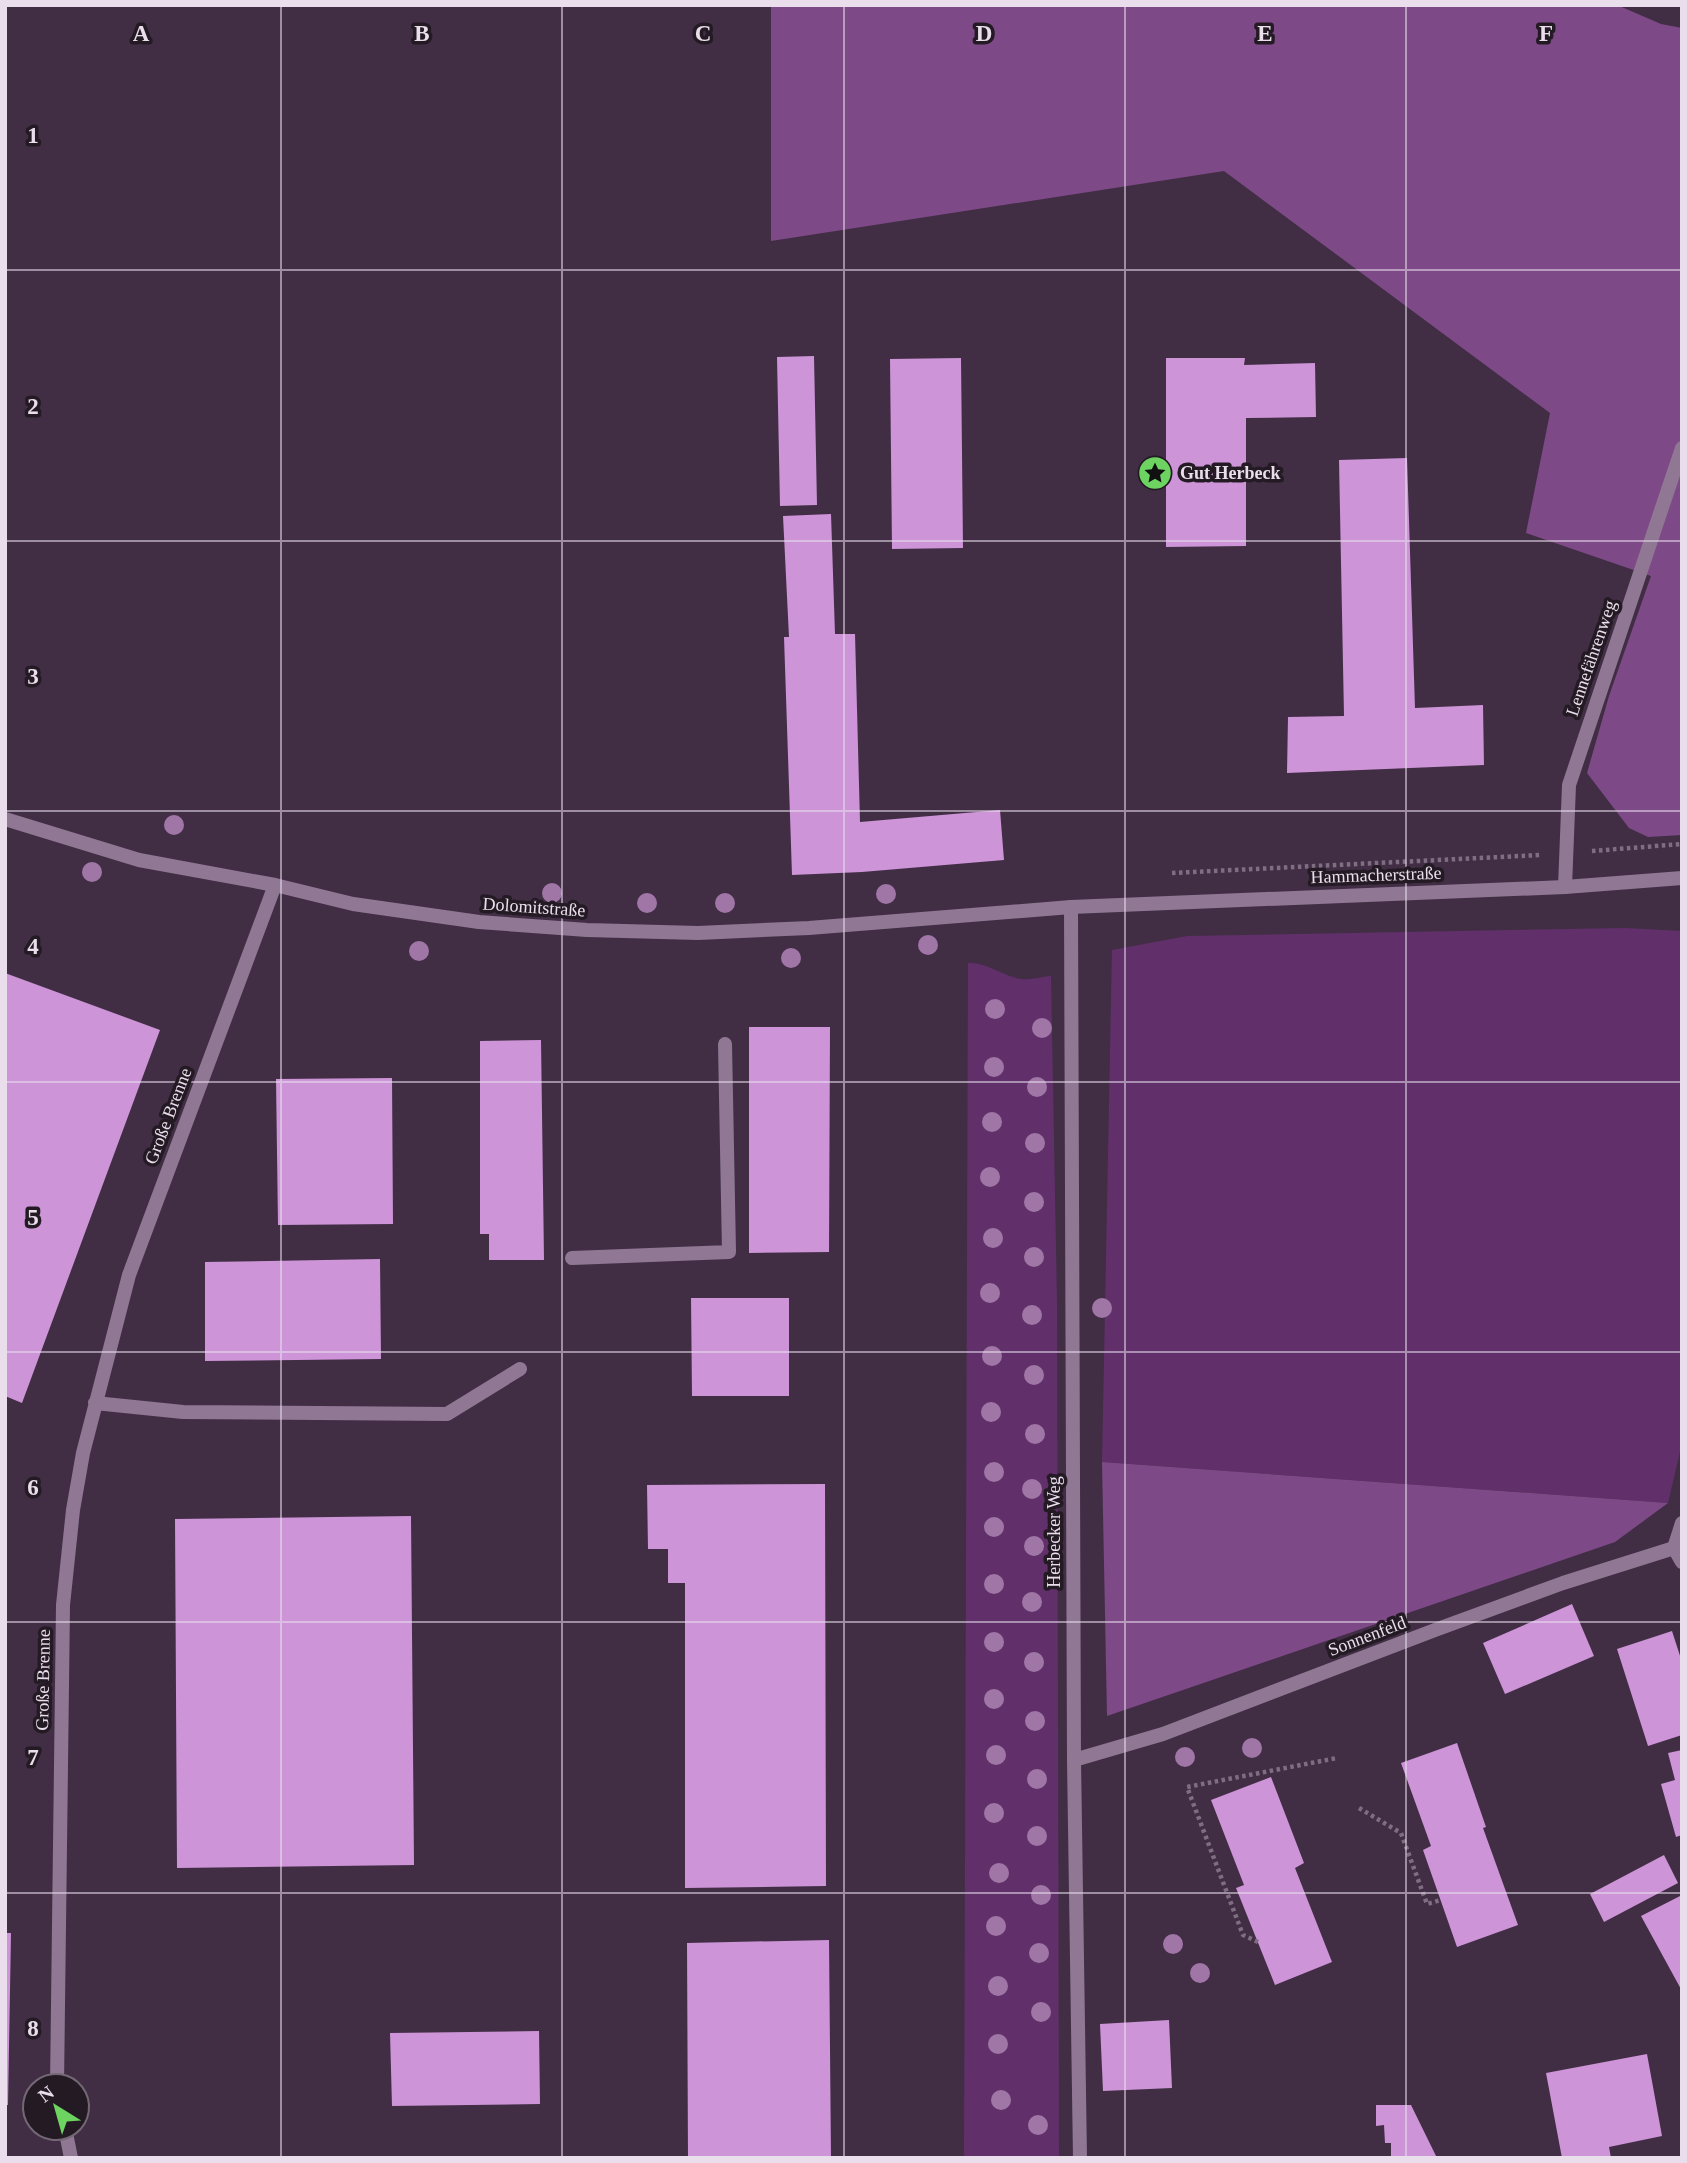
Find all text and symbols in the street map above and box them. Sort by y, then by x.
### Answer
text: A [133,21,150,46]
text: B [414,21,430,46]
text: C [695,21,711,46]
text: D [976,21,992,46]
text: E [1257,21,1273,46]
text: F [1539,21,1553,46]
text: 1 [27,123,39,148]
text: 2 [27,394,39,419]
place icon: Gut Herbeck [1136,454,1174,492]
place label: Gut Herbeck [1180,463,1281,483]
street label: Lennefährenweg [1562,598,1620,718]
text: 3 [27,664,39,689]
street label: Hammacherstraße [1310,863,1442,887]
street label: Dolomitstraße [482,893,586,921]
text: 4 [27,934,39,959]
street label: Große Brenne [140,1065,196,1167]
text: 5 [27,1205,39,1230]
text: 6 [27,1475,39,1500]
street label: Herbecker Weg [1044,1476,1064,1588]
street label: Sonnenfeld [1325,1612,1409,1660]
street label: Große Brenne [32,1629,54,1731]
text: 7 [27,1745,39,1770]
text: 8 [27,2016,39,2041]
north arrow [21,2072,91,2142]
text: N [34,2081,58,2106]

